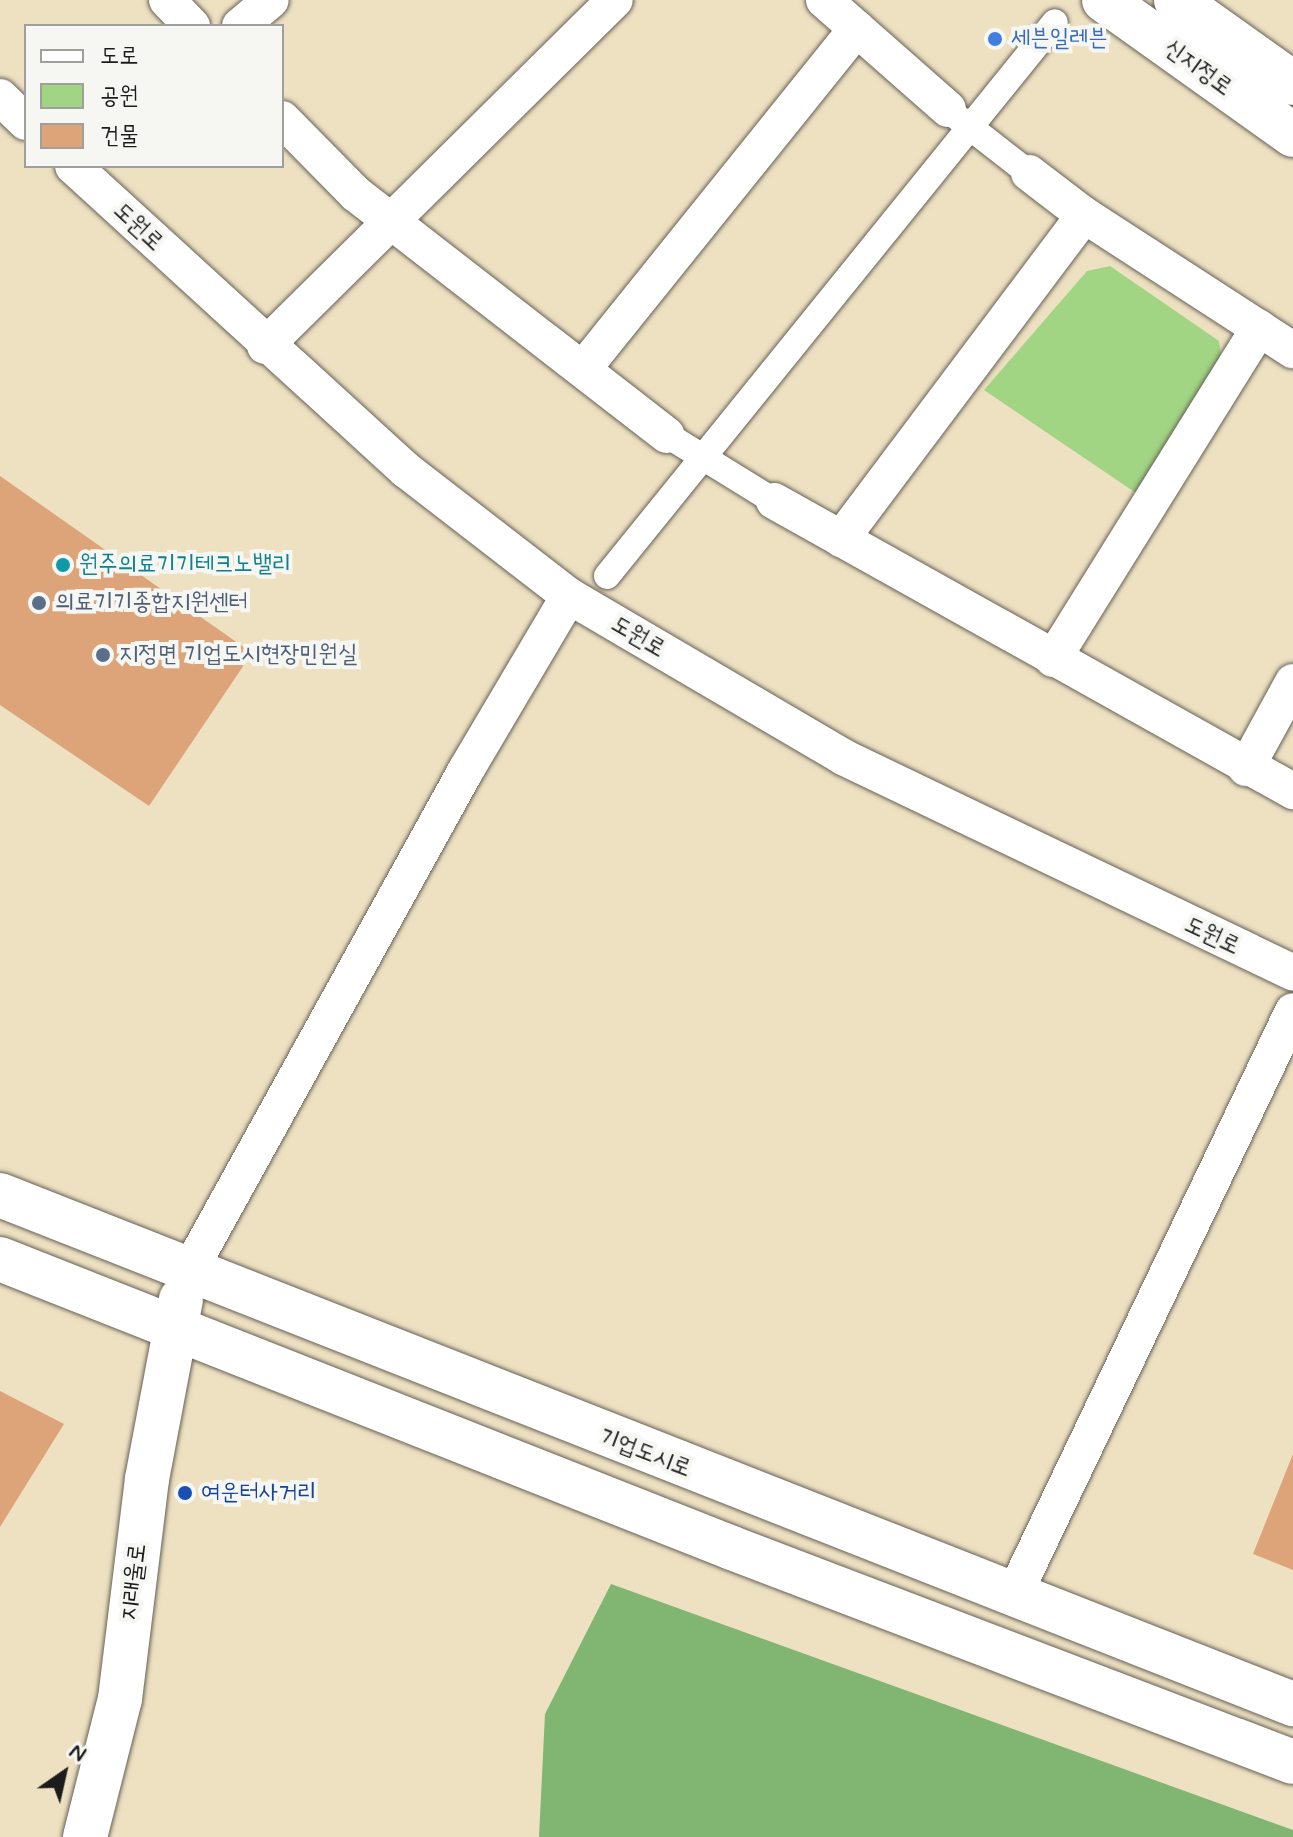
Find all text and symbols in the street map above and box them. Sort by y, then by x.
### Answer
legend [24,24,284,168]
place label: 세븐일레븐 [1011,25,1108,53]
marker: 세븐일레븐 [986,30,1004,48]
street label: 신지정로 [1158,34,1238,102]
text: 도로 [100,41,139,72]
text: 공원 [100,81,139,112]
text: 건물 [100,121,139,152]
street label: 도원로 [107,197,169,257]
place label: 원주의료기기테크노밸리 [79,551,291,579]
marker: 원주의료기기테크노밸리 [54,556,72,574]
place label: 의료기기종합지원센터 [55,589,248,617]
marker: 의료기기종합지원센터 [30,594,48,612]
street label: 도원로 [606,610,670,664]
place label: 지정면 기업도시현장민원실 [119,641,357,669]
marker: 지정면 기업도시현장민원실 [94,646,112,664]
street label: 도원로 [1180,911,1244,961]
street label: 기업도시로 [595,1422,695,1484]
place label: 여운터사거리 [201,1479,317,1507]
marker: 여운터사거리 [176,1484,194,1502]
street label: 지래울로 [115,1542,153,1622]
north arrow [24,1733,104,1813]
text: N [64,1737,91,1769]

